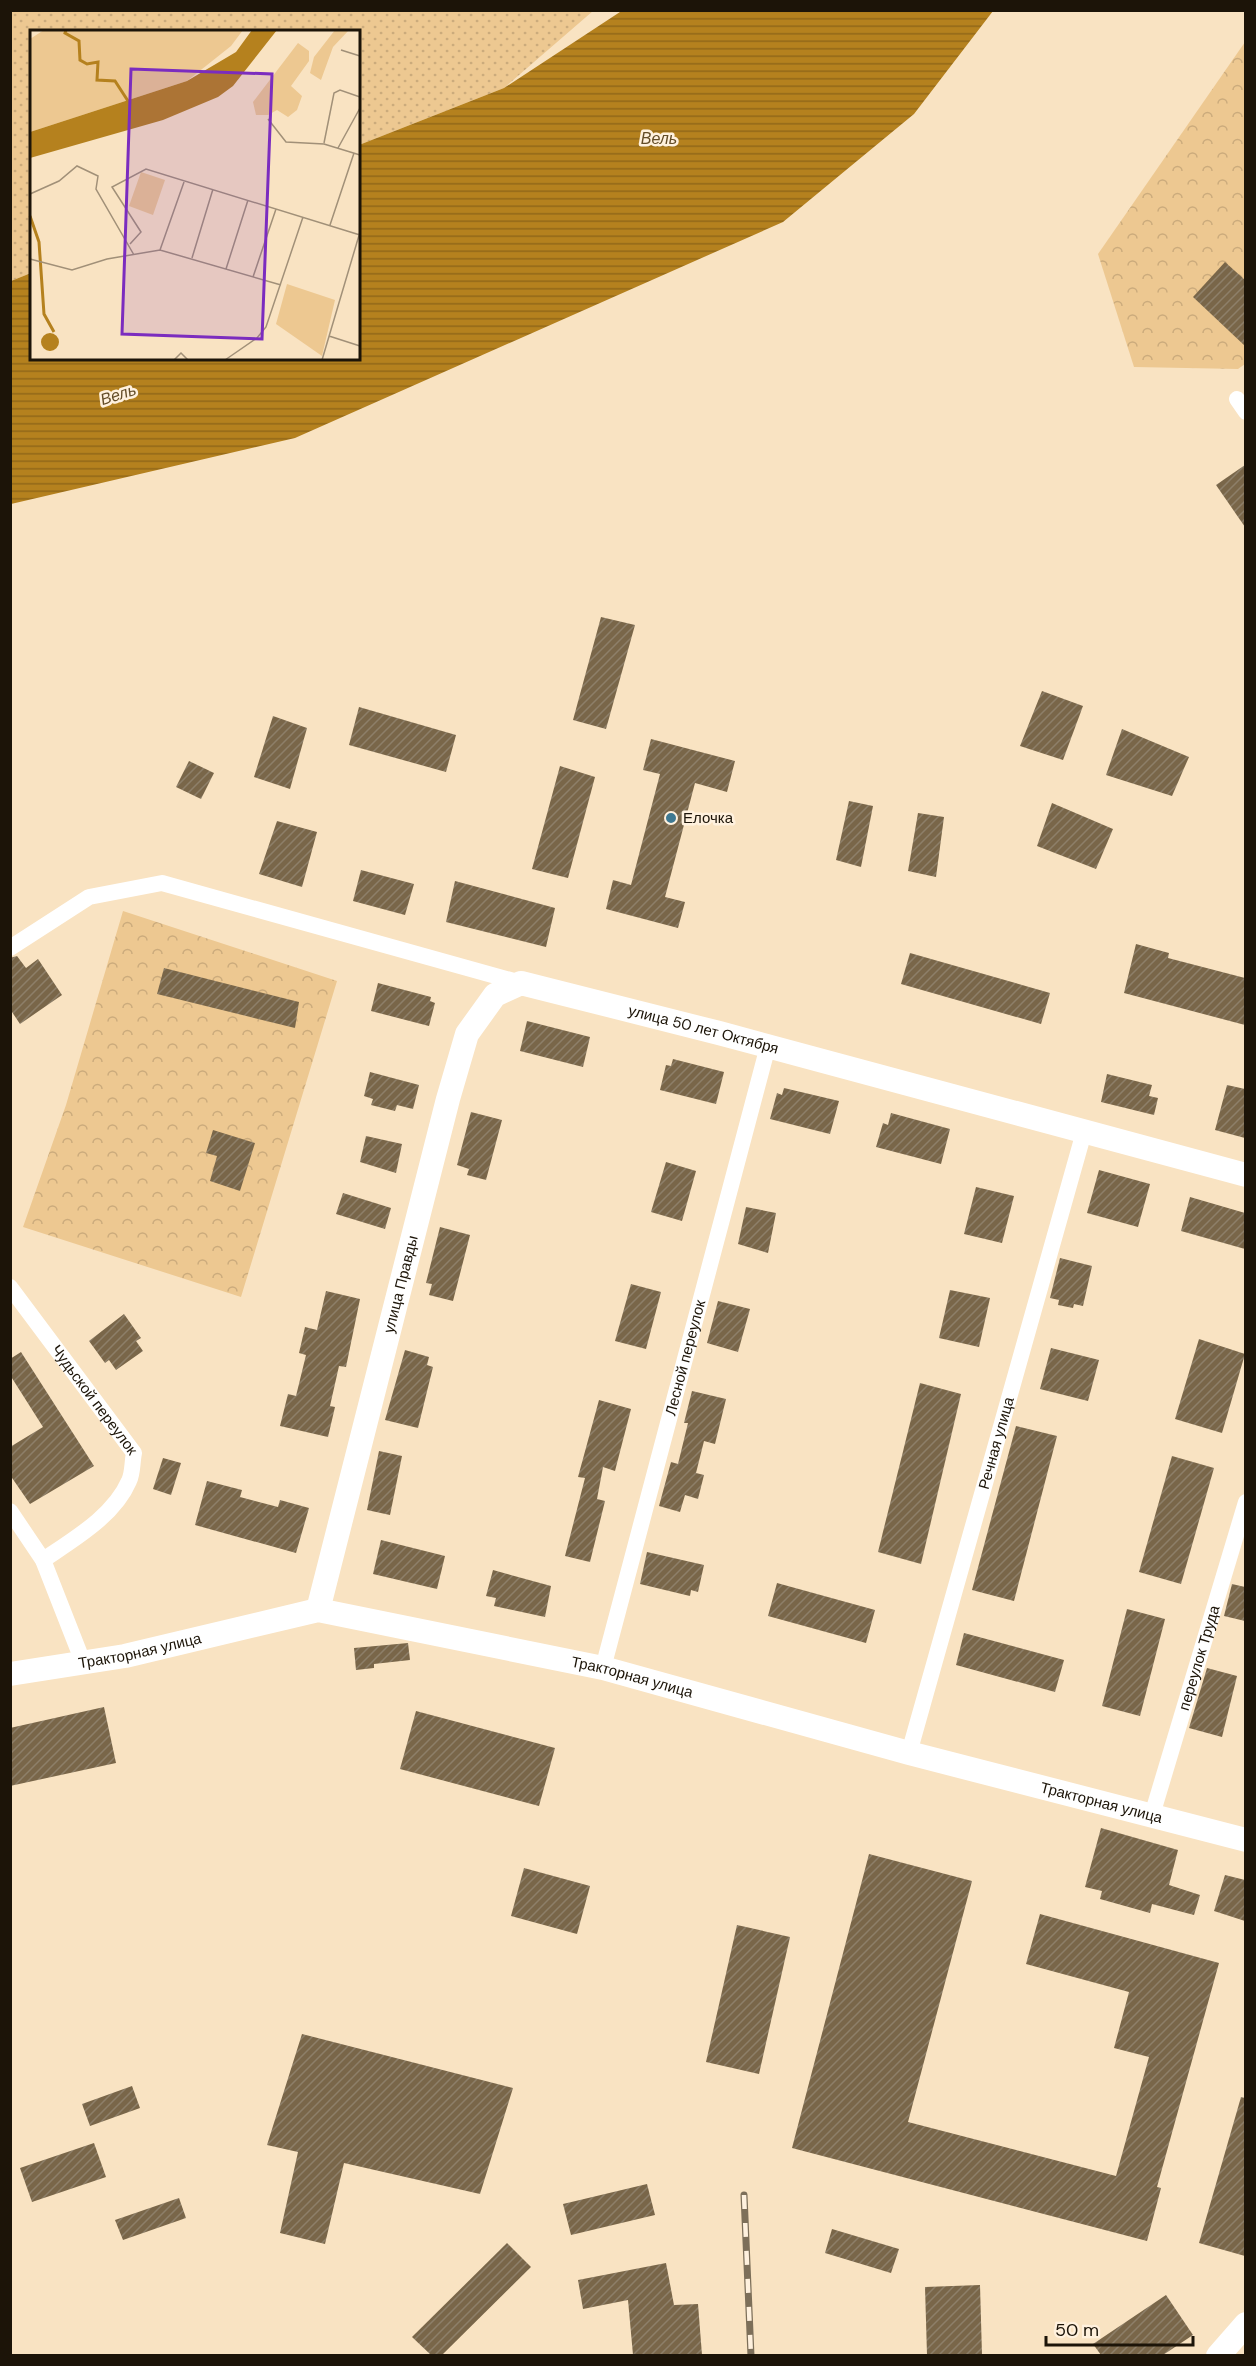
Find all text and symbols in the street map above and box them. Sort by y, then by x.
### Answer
inset map [30,30,360,360]
water label: Вель [641,128,677,149]
water label: Вель [98,379,139,410]
place label: Елочка [683,808,734,828]
marker: Елочка [664,811,678,825]
street label: улица 50 лет Октября [626,1001,781,1059]
street label: улица Правды [379,1233,423,1335]
street label: Лесной переулок [660,1297,710,1418]
street label: Чудьской переулок [47,1341,142,1459]
street label: Речная улица [974,1394,1019,1492]
street label: переулок Труда [1174,1602,1225,1713]
street label: Тракторная улица [77,1628,204,1673]
street label: Тракторная улица [569,1652,696,1703]
street label: Тракторная улица [1038,1777,1165,1828]
scale bar [1046,2309,1193,2347]
text: 50 m [1055,2318,1099,2342]

